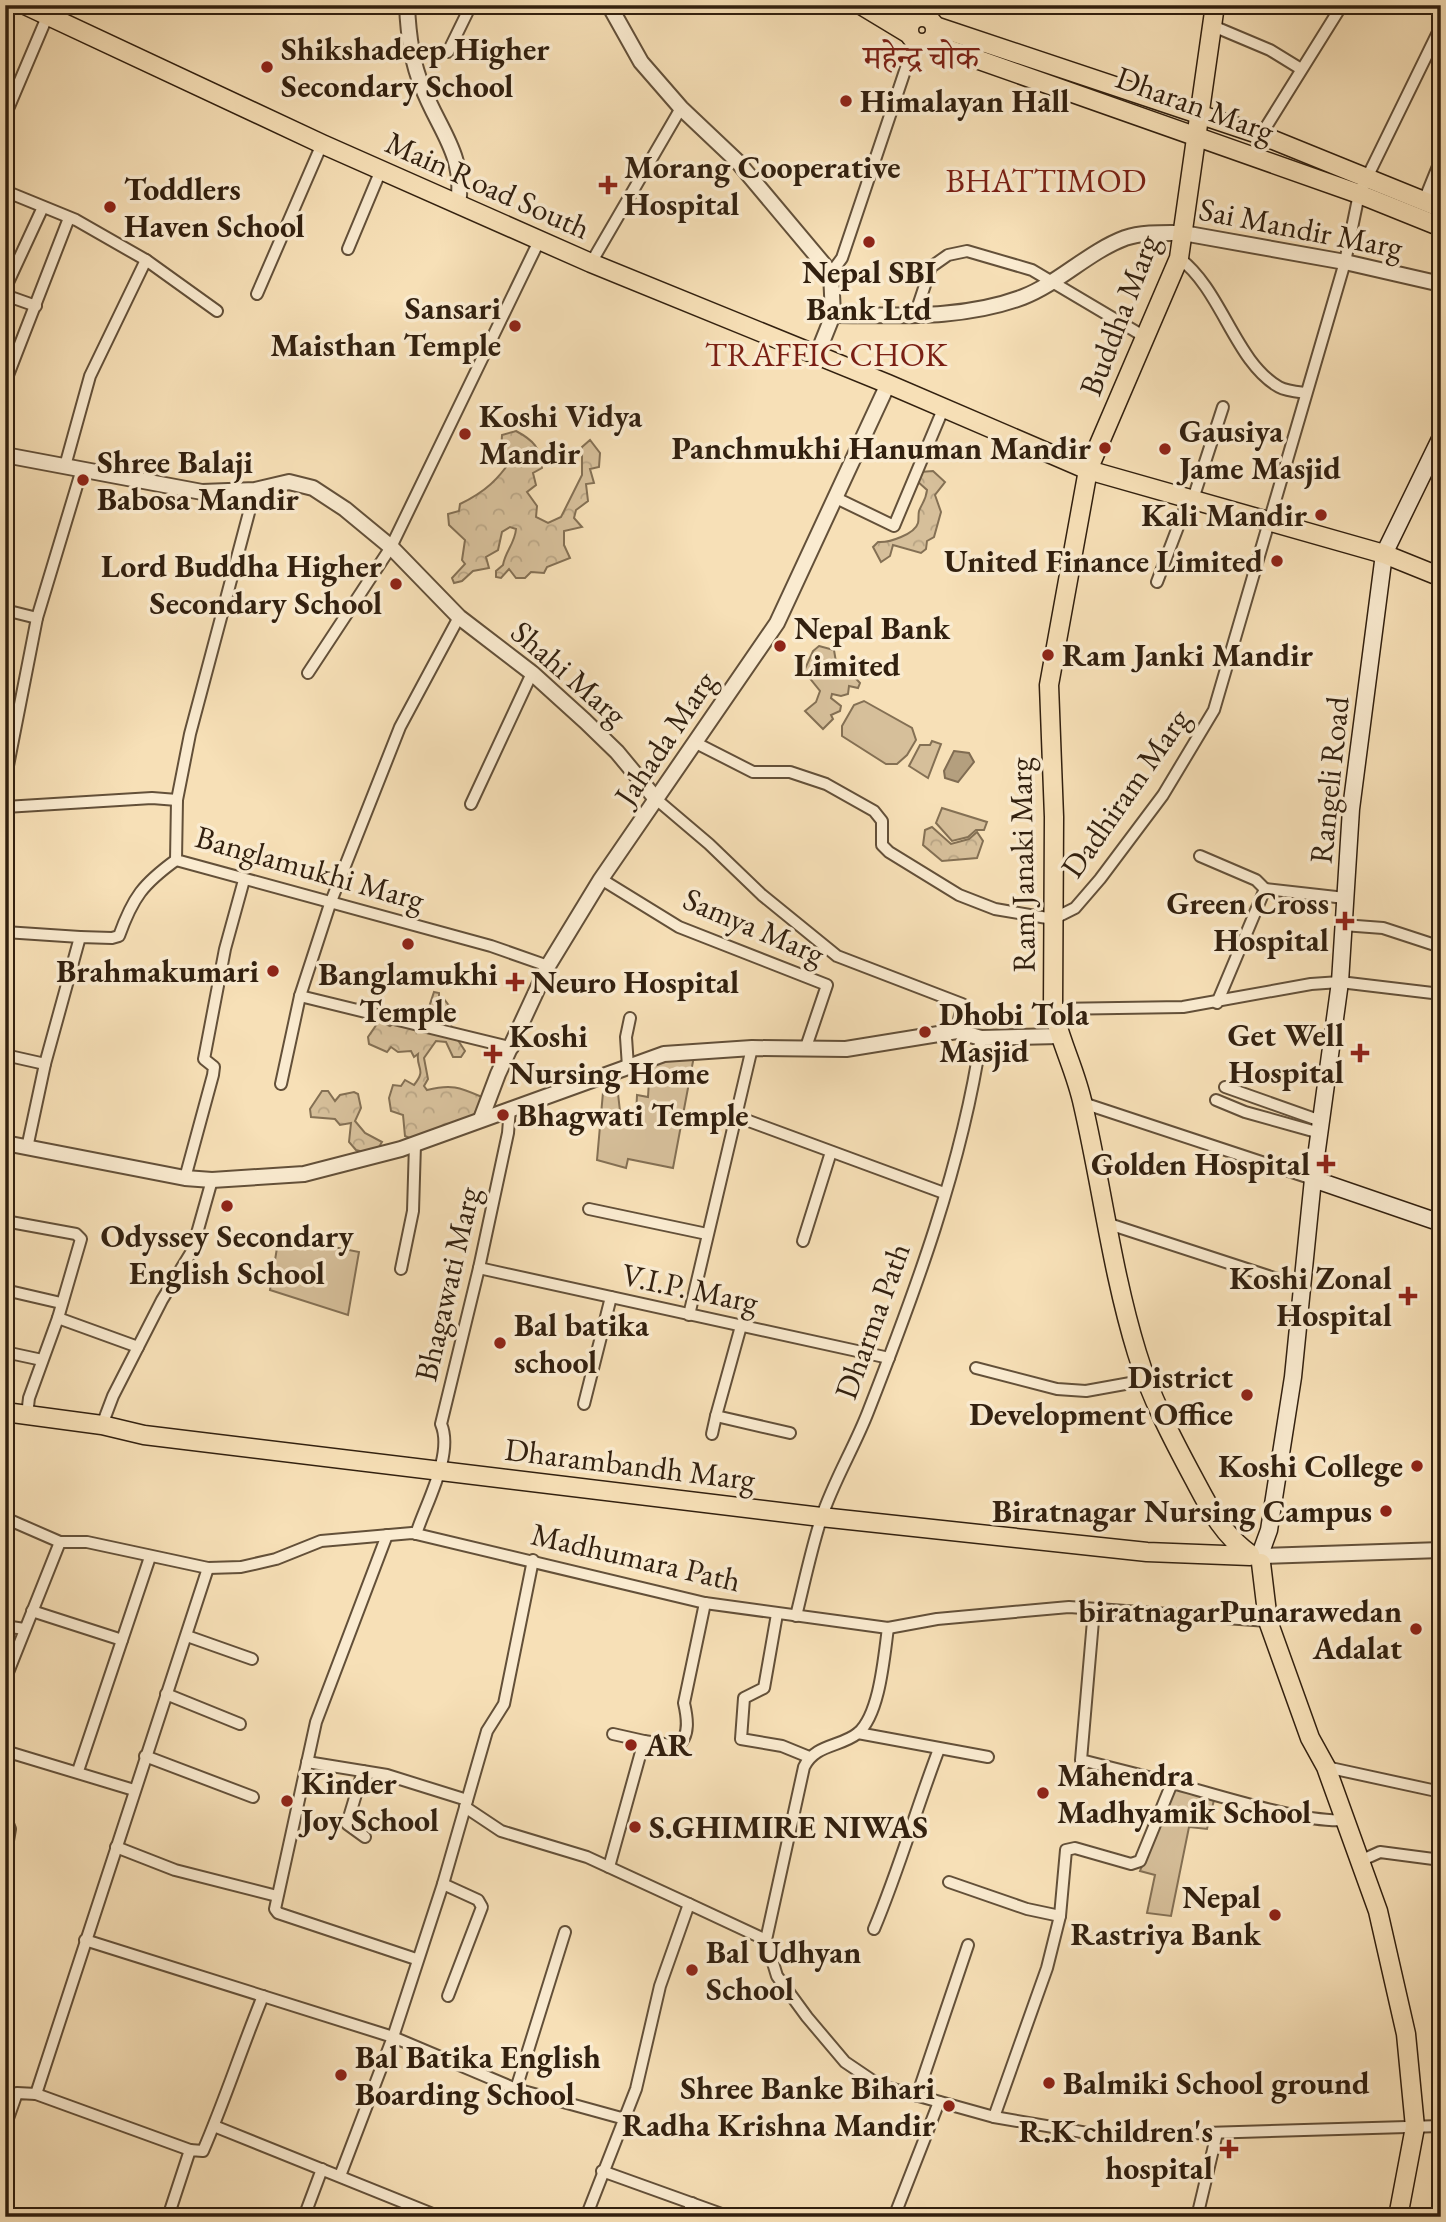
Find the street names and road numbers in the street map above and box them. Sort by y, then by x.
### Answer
street label: Dharan Marg [1110,56,1281,152]
street label: Main Road South [379,121,597,249]
street label: Sai Mandir Marg [1196,188,1407,269]
street label: Buddha Marg [1069,227,1169,402]
street label: Shahi Marg [502,611,637,736]
street label: Jahada Marg [603,662,726,816]
street label: Rangeli Road [1299,694,1359,866]
street label: Dadhiram Marg [1051,699,1200,886]
street label: Ram Janaki Marg [999,756,1045,973]
street label: Banglamukhi Marg [191,815,430,921]
street label: Samya Marg [677,877,832,975]
street label: Bhagawati Marg [404,1182,490,1385]
street label: Dharma Path [824,1237,920,1405]
street label: V.I.P. Marg [618,1253,763,1323]
street label: Dharambandh Marg [502,1428,759,1500]
street label: Madhumara Path [527,1513,745,1601]

